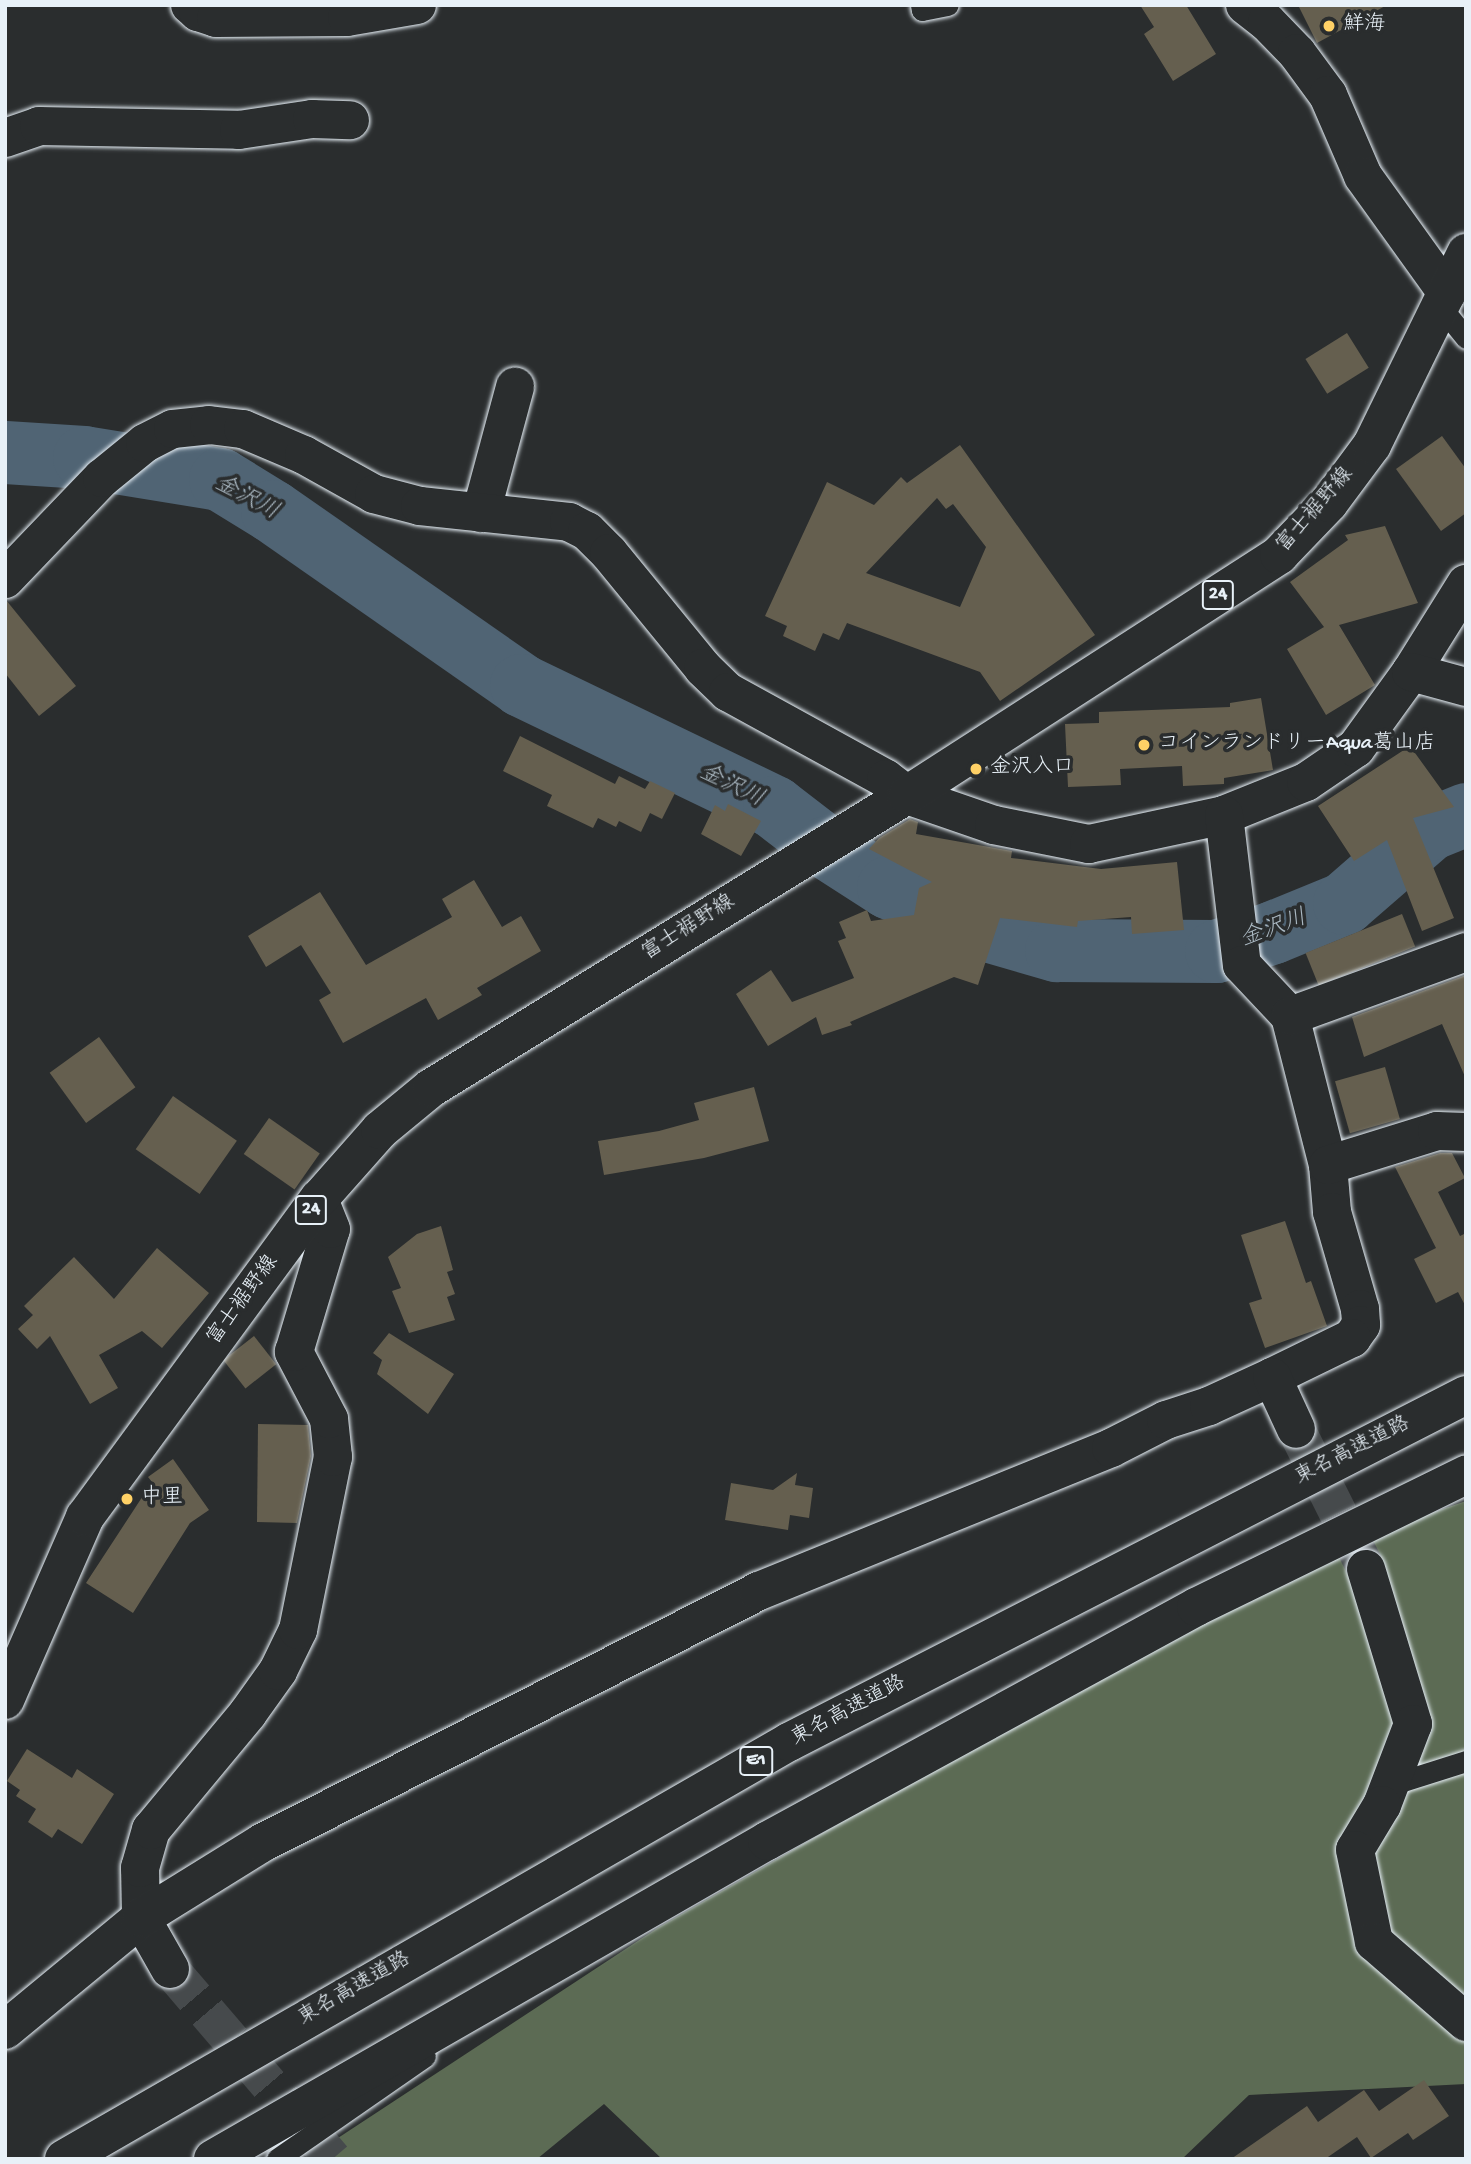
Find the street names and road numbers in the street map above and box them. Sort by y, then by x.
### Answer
street label: 富士裾野線 [1272,463,1360,559]
road number: 24 [1200,580,1236,610]
street label: 富士裾野線 [638,890,740,968]
road number: 24 [294,1194,328,1226]
street label: 富士裾野線 [203,1251,285,1351]
street label: 東名高速道路 [1291,1412,1415,1492]
street label: 東名高速道路 [787,1671,911,1753]
road number: E1 [738,1746,774,1777]
street label: 東名高速道路 [294,1948,416,2032]

